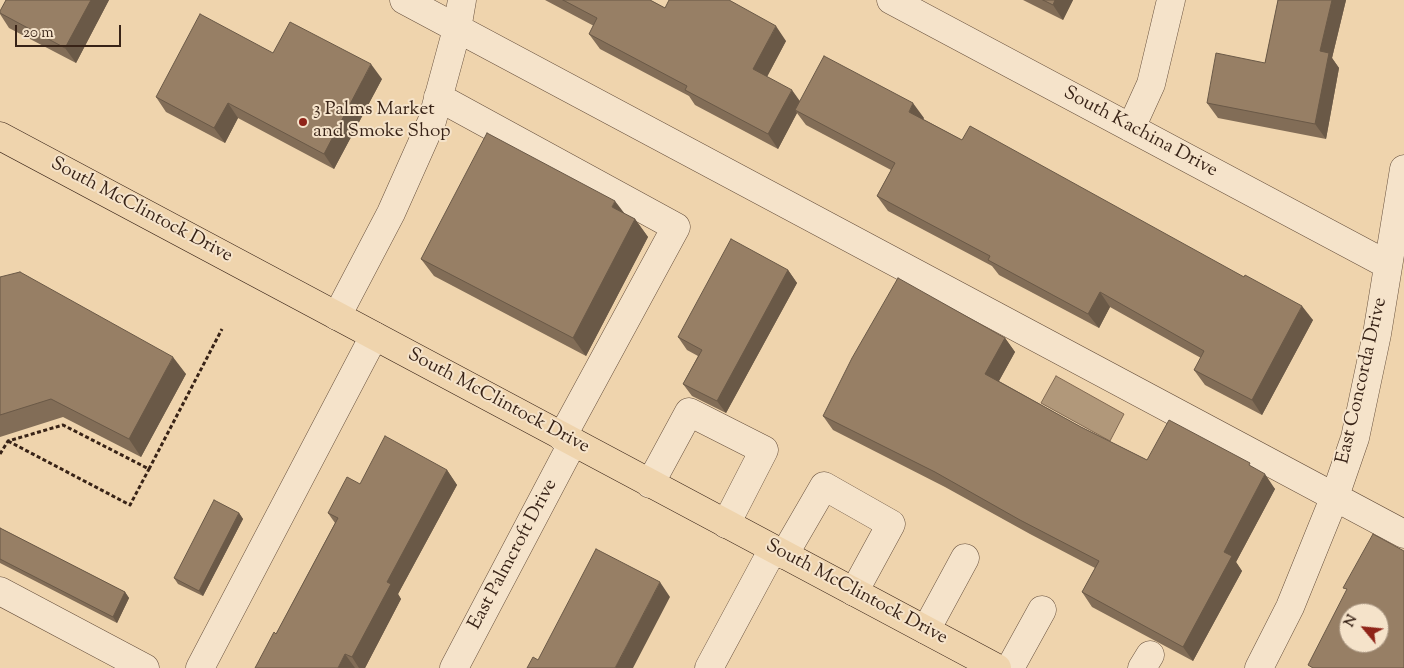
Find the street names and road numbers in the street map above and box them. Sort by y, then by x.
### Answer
street label: South Kachina Drive [1059,83,1221,183]
street label: South McClintock Drive [46,153,236,269]
street label: East Concorda Drive [1333,296,1393,466]
street label: South McClintock Drive [403,344,593,460]
street label: East Palmcroft Drive [465,476,563,634]
street label: South McClintock Drive [761,535,951,651]

